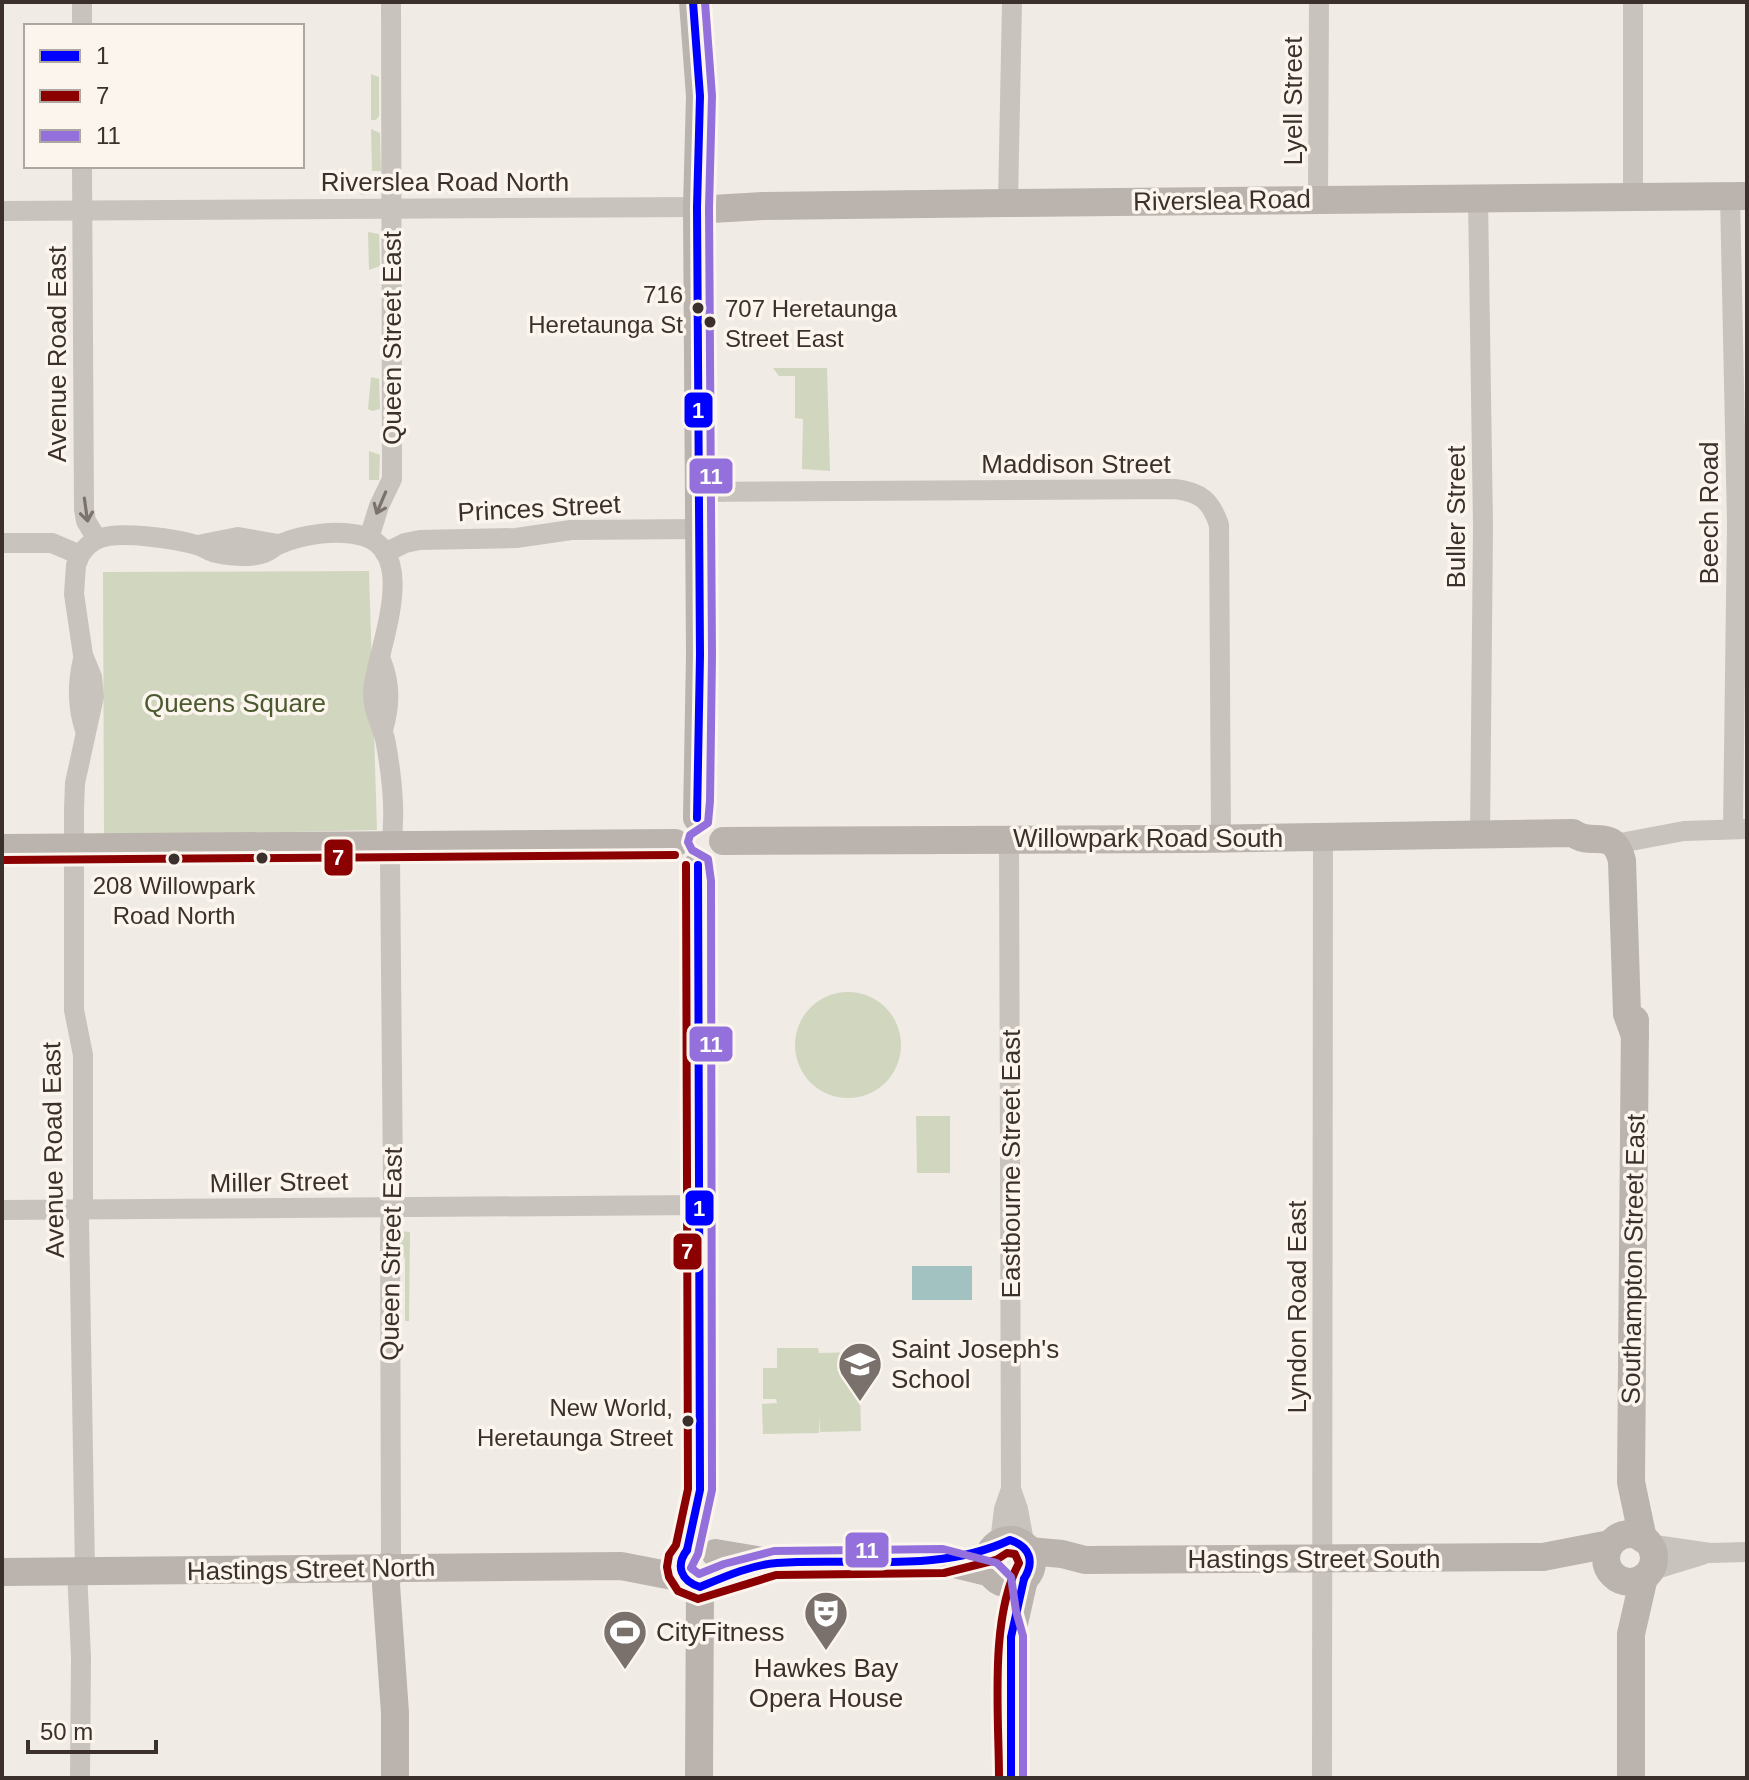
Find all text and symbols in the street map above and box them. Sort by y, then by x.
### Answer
legend [24,24,304,168]
street label: Lyell Street [1278,36,1308,166]
text: 1 [96,42,109,69]
text: 7 [96,82,109,109]
text: 11 [96,122,121,149]
street label: Riverslea Road North [321,167,569,197]
street label: Riverslea Road [1133,183,1311,217]
street label: Queen Street East [377,230,407,445]
street label: Avenue Road East [42,245,72,462]
place label: 716 Heretaunga St [528,281,683,338]
place label: 707 Heretaunga Street East [725,295,898,352]
marker: 716 Heretaunga St [690,300,706,316]
marker: 707 Heretaunga Street East [702,314,718,330]
line badge: 1 [683,391,714,429]
text: 1 [692,398,704,423]
street label: Beech Road [1694,441,1724,585]
street label: Buller Street [1441,445,1471,589]
street label: Maddison Street [981,449,1171,479]
line badge: 11 [688,457,734,495]
text: 11 [699,464,723,489]
street label: Princes Street [457,489,622,527]
one-way arrow [372,490,387,515]
one-way arrow [79,496,94,522]
park label: Queens Square [144,688,326,718]
street label: Willowpark Road South [1013,823,1283,853]
line badge: 7 [323,838,354,877]
text: 7 [332,845,344,870]
unlabelled marker [254,850,270,866]
marker: 208 Willowpark Road North [166,851,182,867]
place label: 208 Willowpark Road North [93,872,256,929]
line badge: 11 [688,1025,734,1063]
street label: Eastbourne Street East [996,1029,1026,1298]
text: 11 [699,1032,723,1057]
street label: Avenue Road East [36,1041,70,1258]
street label: Southampton Street East [1615,1113,1651,1404]
street label: Queen Street East [374,1146,408,1361]
street label: Miller Street [209,1166,349,1198]
line badge: 1 [684,1189,715,1227]
text: 1 [693,1196,705,1221]
street label: Lyndon Road East [1282,1200,1312,1413]
line badge: 7 [672,1232,703,1271]
text: 7 [681,1239,693,1264]
place label: Saint Joseph's School [891,1334,1059,1394]
school or university icon: Saint Joseph's School [836,1340,884,1403]
place label: New World, Heretaunga Street [477,1394,673,1451]
marker: New World, Heretaunga Street [680,1413,696,1429]
line badge: 11 [844,1531,890,1569]
text: 11 [855,1538,879,1563]
street label: Hastings Street South [1188,1544,1440,1574]
street label: Hastings Street North [186,1552,436,1586]
theatre icon: Hawkes Bay Opera House [802,1589,850,1652]
sports icon: CityFitness [601,1608,649,1671]
place label: CityFitness [656,1617,785,1647]
place label: Hawkes Bay Opera House [749,1653,903,1713]
scale bar [28,1704,156,1754]
text: 50 m [40,1718,93,1745]

